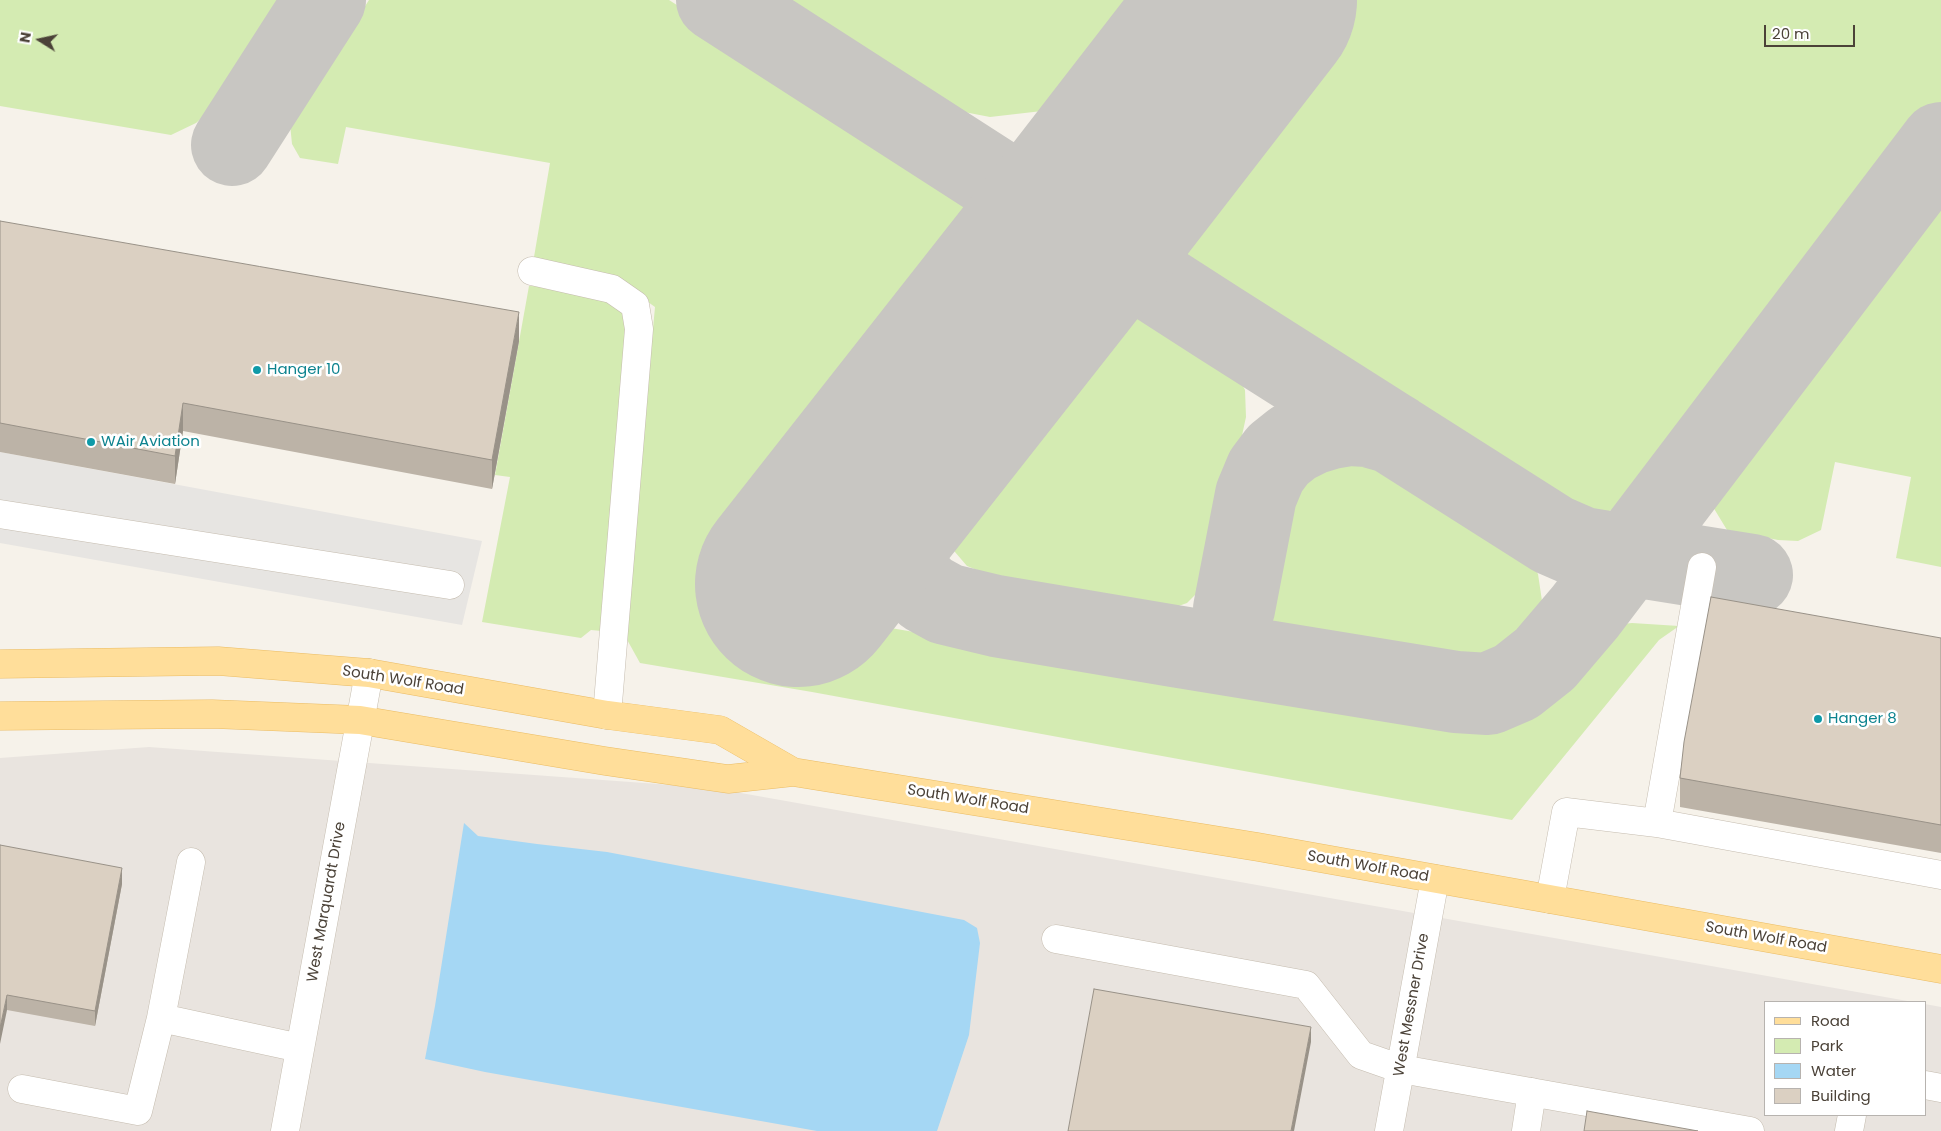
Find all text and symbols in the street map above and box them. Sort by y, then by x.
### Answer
north arrow [15,15,65,65]
scale bar [1766,15,1857,47]
text: 20 m [1772,23,1810,44]
text: N [14,30,36,44]
place label: Hanger 10 [267,361,340,379]
marker: Hanger 10 [251,364,263,376]
place label: WAir Aviation [101,433,200,451]
marker: WAir Aviation [85,436,97,448]
street label: South Wolf Road [341,662,465,700]
place label: Hanger 8 [1828,710,1897,728]
marker: Hanger 8 [1812,713,1824,725]
street label: South Wolf Road [906,781,1030,819]
street label: West Marquardt Drive [304,820,350,984]
street label: South Wolf Road [1306,847,1430,887]
street label: South Wolf Road [1704,918,1828,958]
street label: West Messner Drive [1391,932,1433,1078]
legend [1764,1001,1926,1116]
text: Road [1811,1010,1850,1031]
text: Park [1811,1035,1843,1056]
text: Water [1811,1060,1856,1081]
text: Building [1811,1085,1871,1106]

